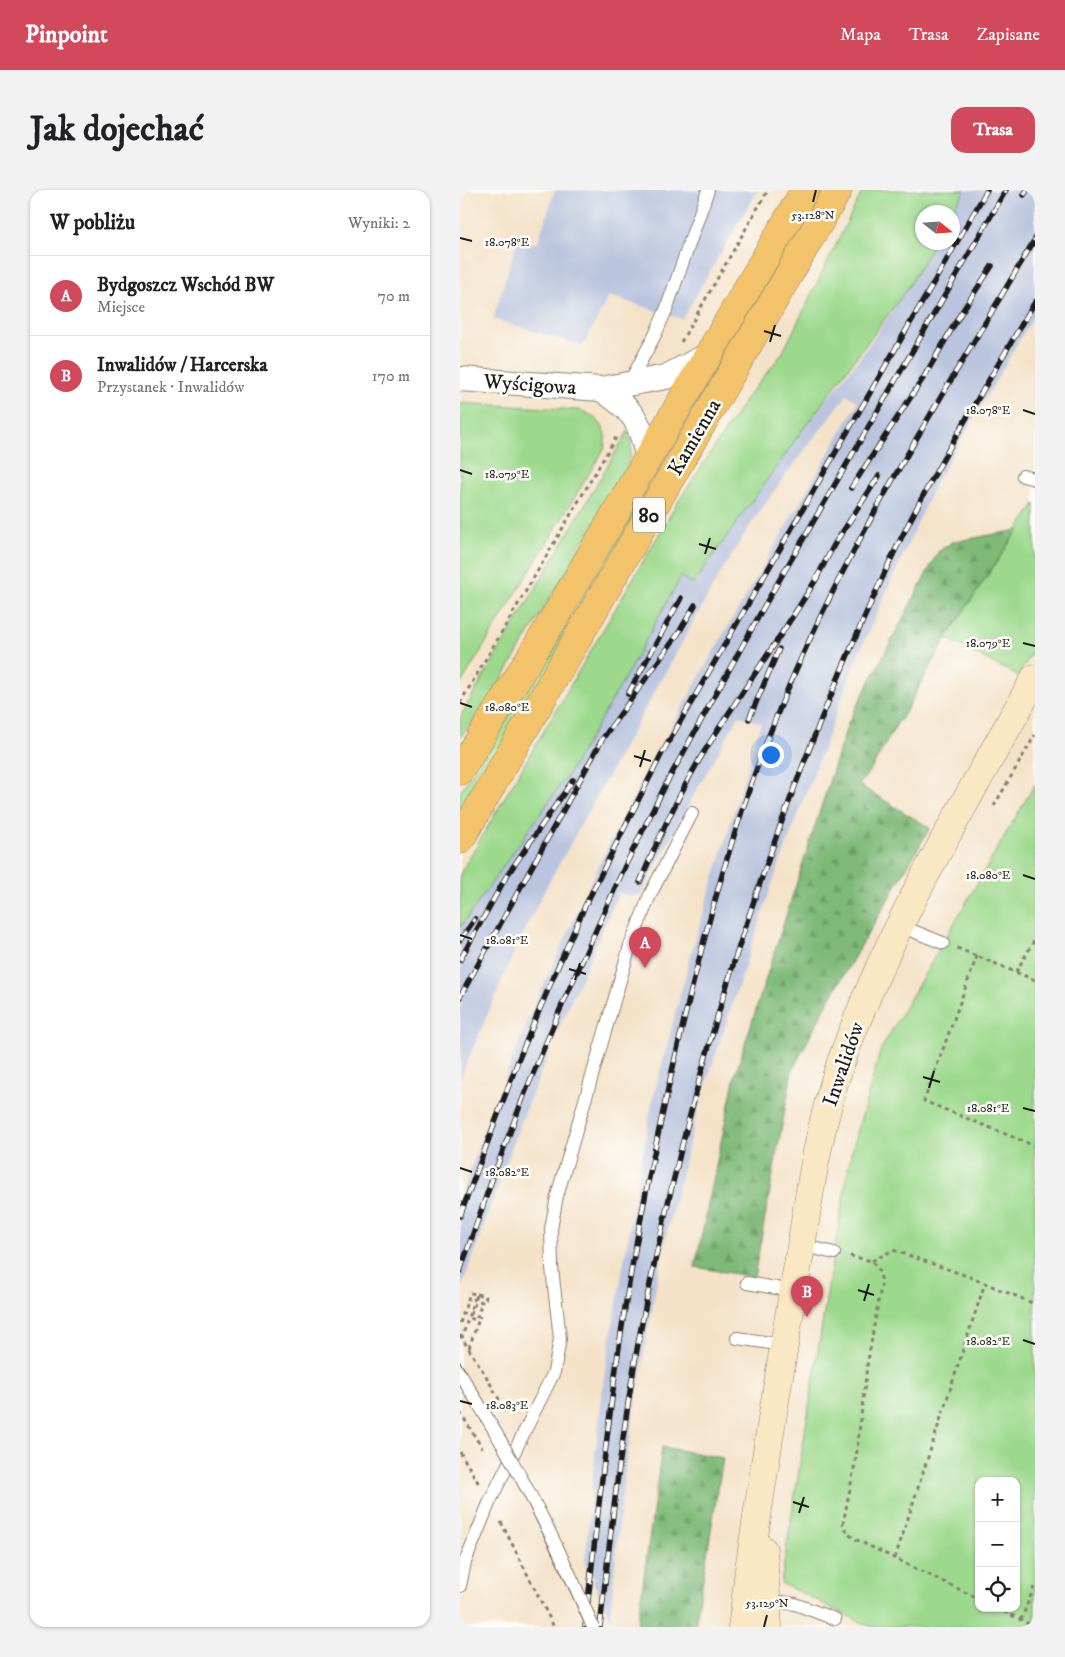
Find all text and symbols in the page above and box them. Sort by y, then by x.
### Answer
text: Pinpoint [25,20,108,50]
text: Mapa [840,24,881,46]
text: Trasa [909,24,949,46]
text: Zapisane [977,24,1040,46]
button: Trasa [951,107,1035,153]
text: Jak dojechać [30,108,204,152]
north arrow [915,205,960,250]
text: 53.128°N [791,208,835,223]
text: W pobliżu [50,210,135,236]
text: Wyniki: 2 [348,213,410,233]
text: 18.078°E [485,235,530,250]
text: Bydgoszcz Wschód BW [97,274,274,297]
text: A [61,286,71,306]
text: 70 m [378,286,410,306]
text: Miejsce [97,297,145,317]
text: Inwalidów / Harcerska [97,354,268,377]
text: B [61,366,71,386]
text: 170 m [372,366,410,386]
street label: Wyścigowa [482,369,577,401]
text: Przystanek · Inwalidów [97,377,244,397]
street label: Kamienna [662,394,727,481]
text: 18.078°E [966,403,1011,418]
text: 18.079°E [485,467,530,482]
road number: 80 [633,498,665,532]
text: 18.079°E [966,636,1011,651]
text: 18.080°E [485,700,530,715]
your location [758,742,784,768]
text: 18.080°E [966,868,1011,883]
pin: A [629,927,661,968]
text: 18.081°E [486,933,529,948]
street label: Inwalidów [817,1018,871,1110]
text: 18.081°E [967,1101,1010,1116]
text: 18.082°E [485,1165,529,1180]
pin: B [791,1276,823,1317]
text: 18.082°E [966,1334,1010,1349]
text: 18.083°E [486,1398,529,1413]
map controls [975,1477,1020,1612]
button: + [975,1477,1020,1522]
button: − [975,1522,1020,1567]
button: locate [975,1567,1020,1612]
text: 53.129°N [745,1596,789,1611]

